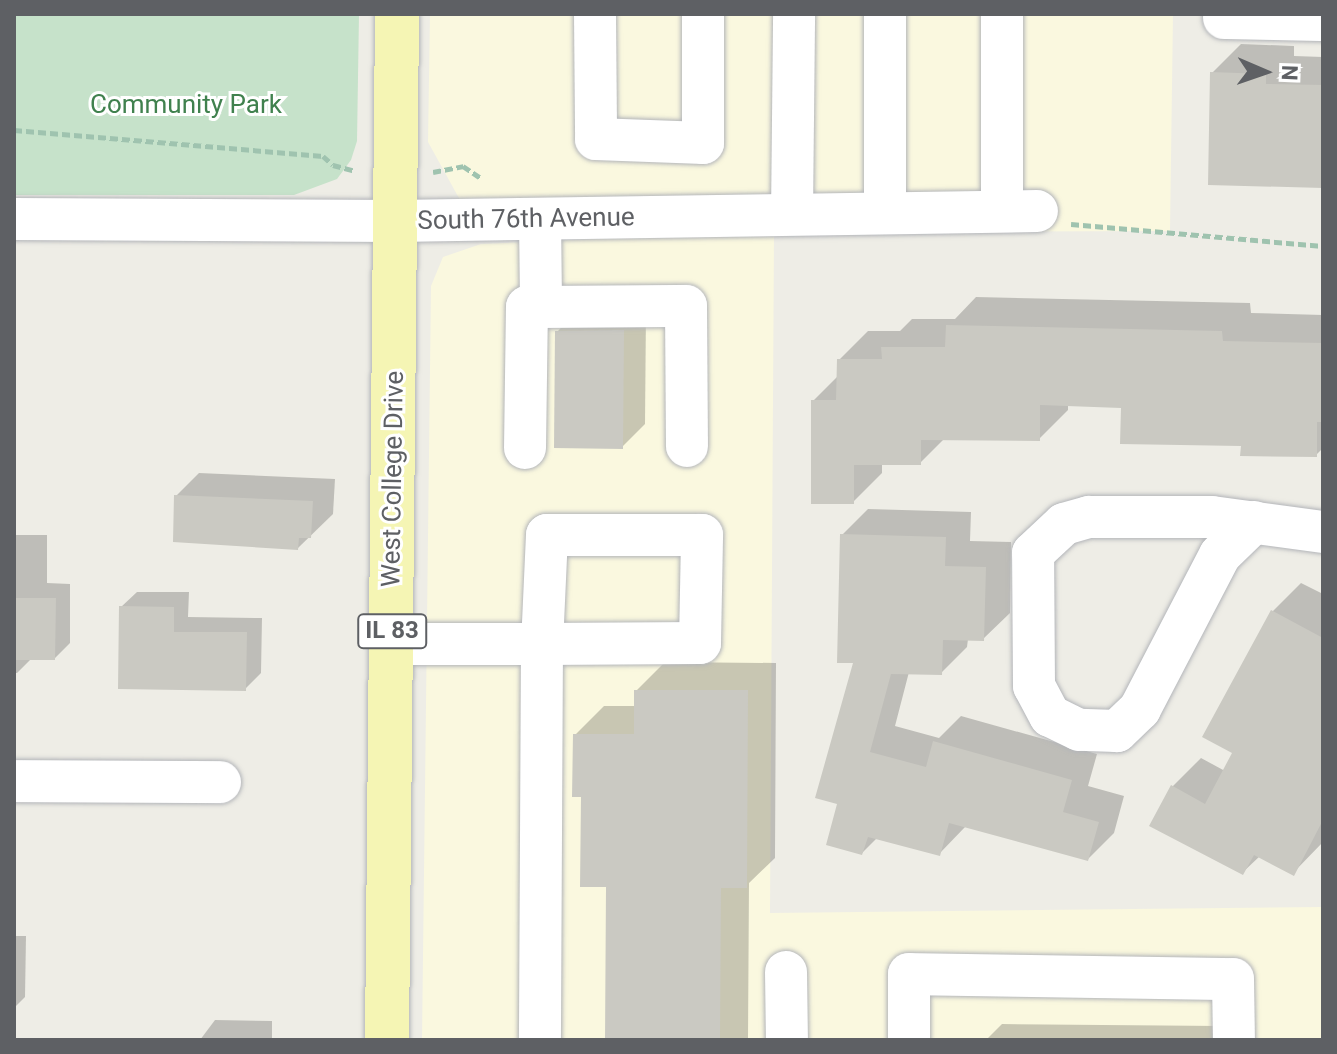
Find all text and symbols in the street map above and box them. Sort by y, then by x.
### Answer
north arrow [1225,32,1305,112]
text: N [1277,65,1302,81]
park label: Community Park [90,89,282,121]
street label: South 76th Avenue [417,202,635,236]
street label: West College Drive [376,371,410,587]
road number: IL 83 [356,611,428,651]

